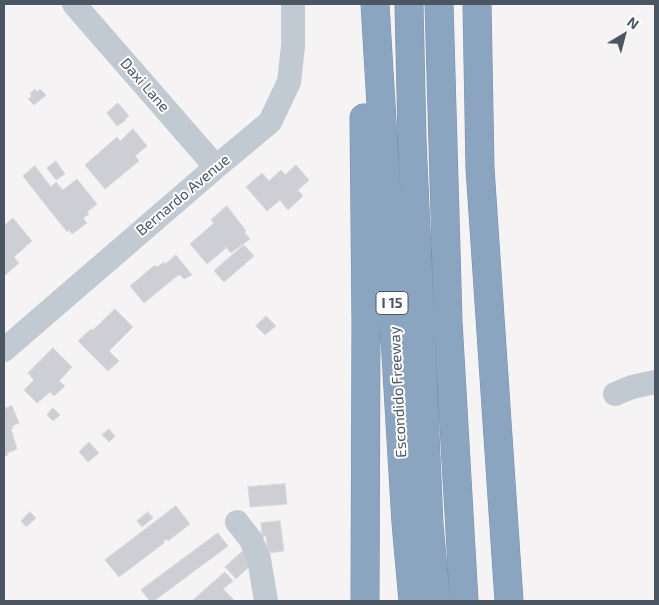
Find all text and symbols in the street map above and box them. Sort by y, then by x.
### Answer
north arrow [599,10,649,60]
text: N [624,13,642,32]
street label: Daxi Lane [117,54,173,116]
street label: Bernardo Avenue [132,151,234,239]
road number: I 15 [376,292,408,314]
street label: Escondido Freeway [386,326,410,458]

